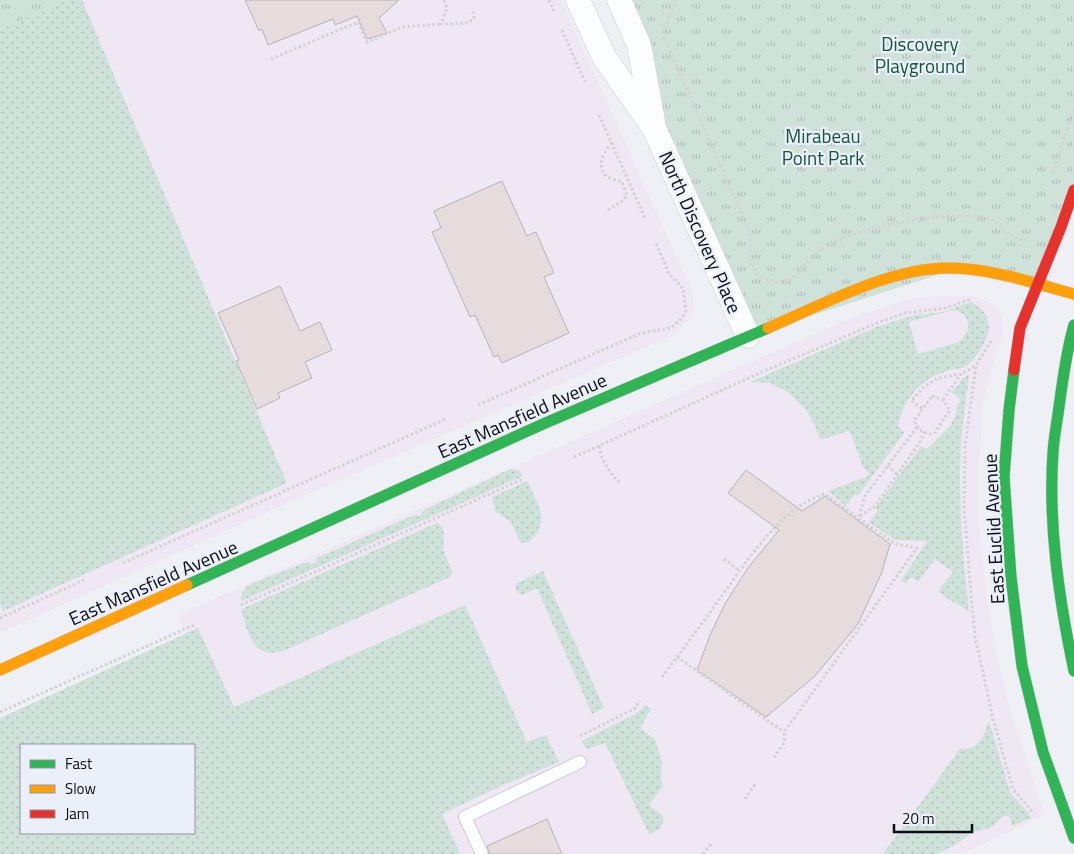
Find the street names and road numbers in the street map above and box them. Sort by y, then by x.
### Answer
street label: North Discovery Place [652,146,750,318]
street label: East Mansfield Avenue [433,365,611,465]
street label: East Euclid Avenue [975,453,1011,605]
street label: East Mansfield Avenue [64,532,242,632]

